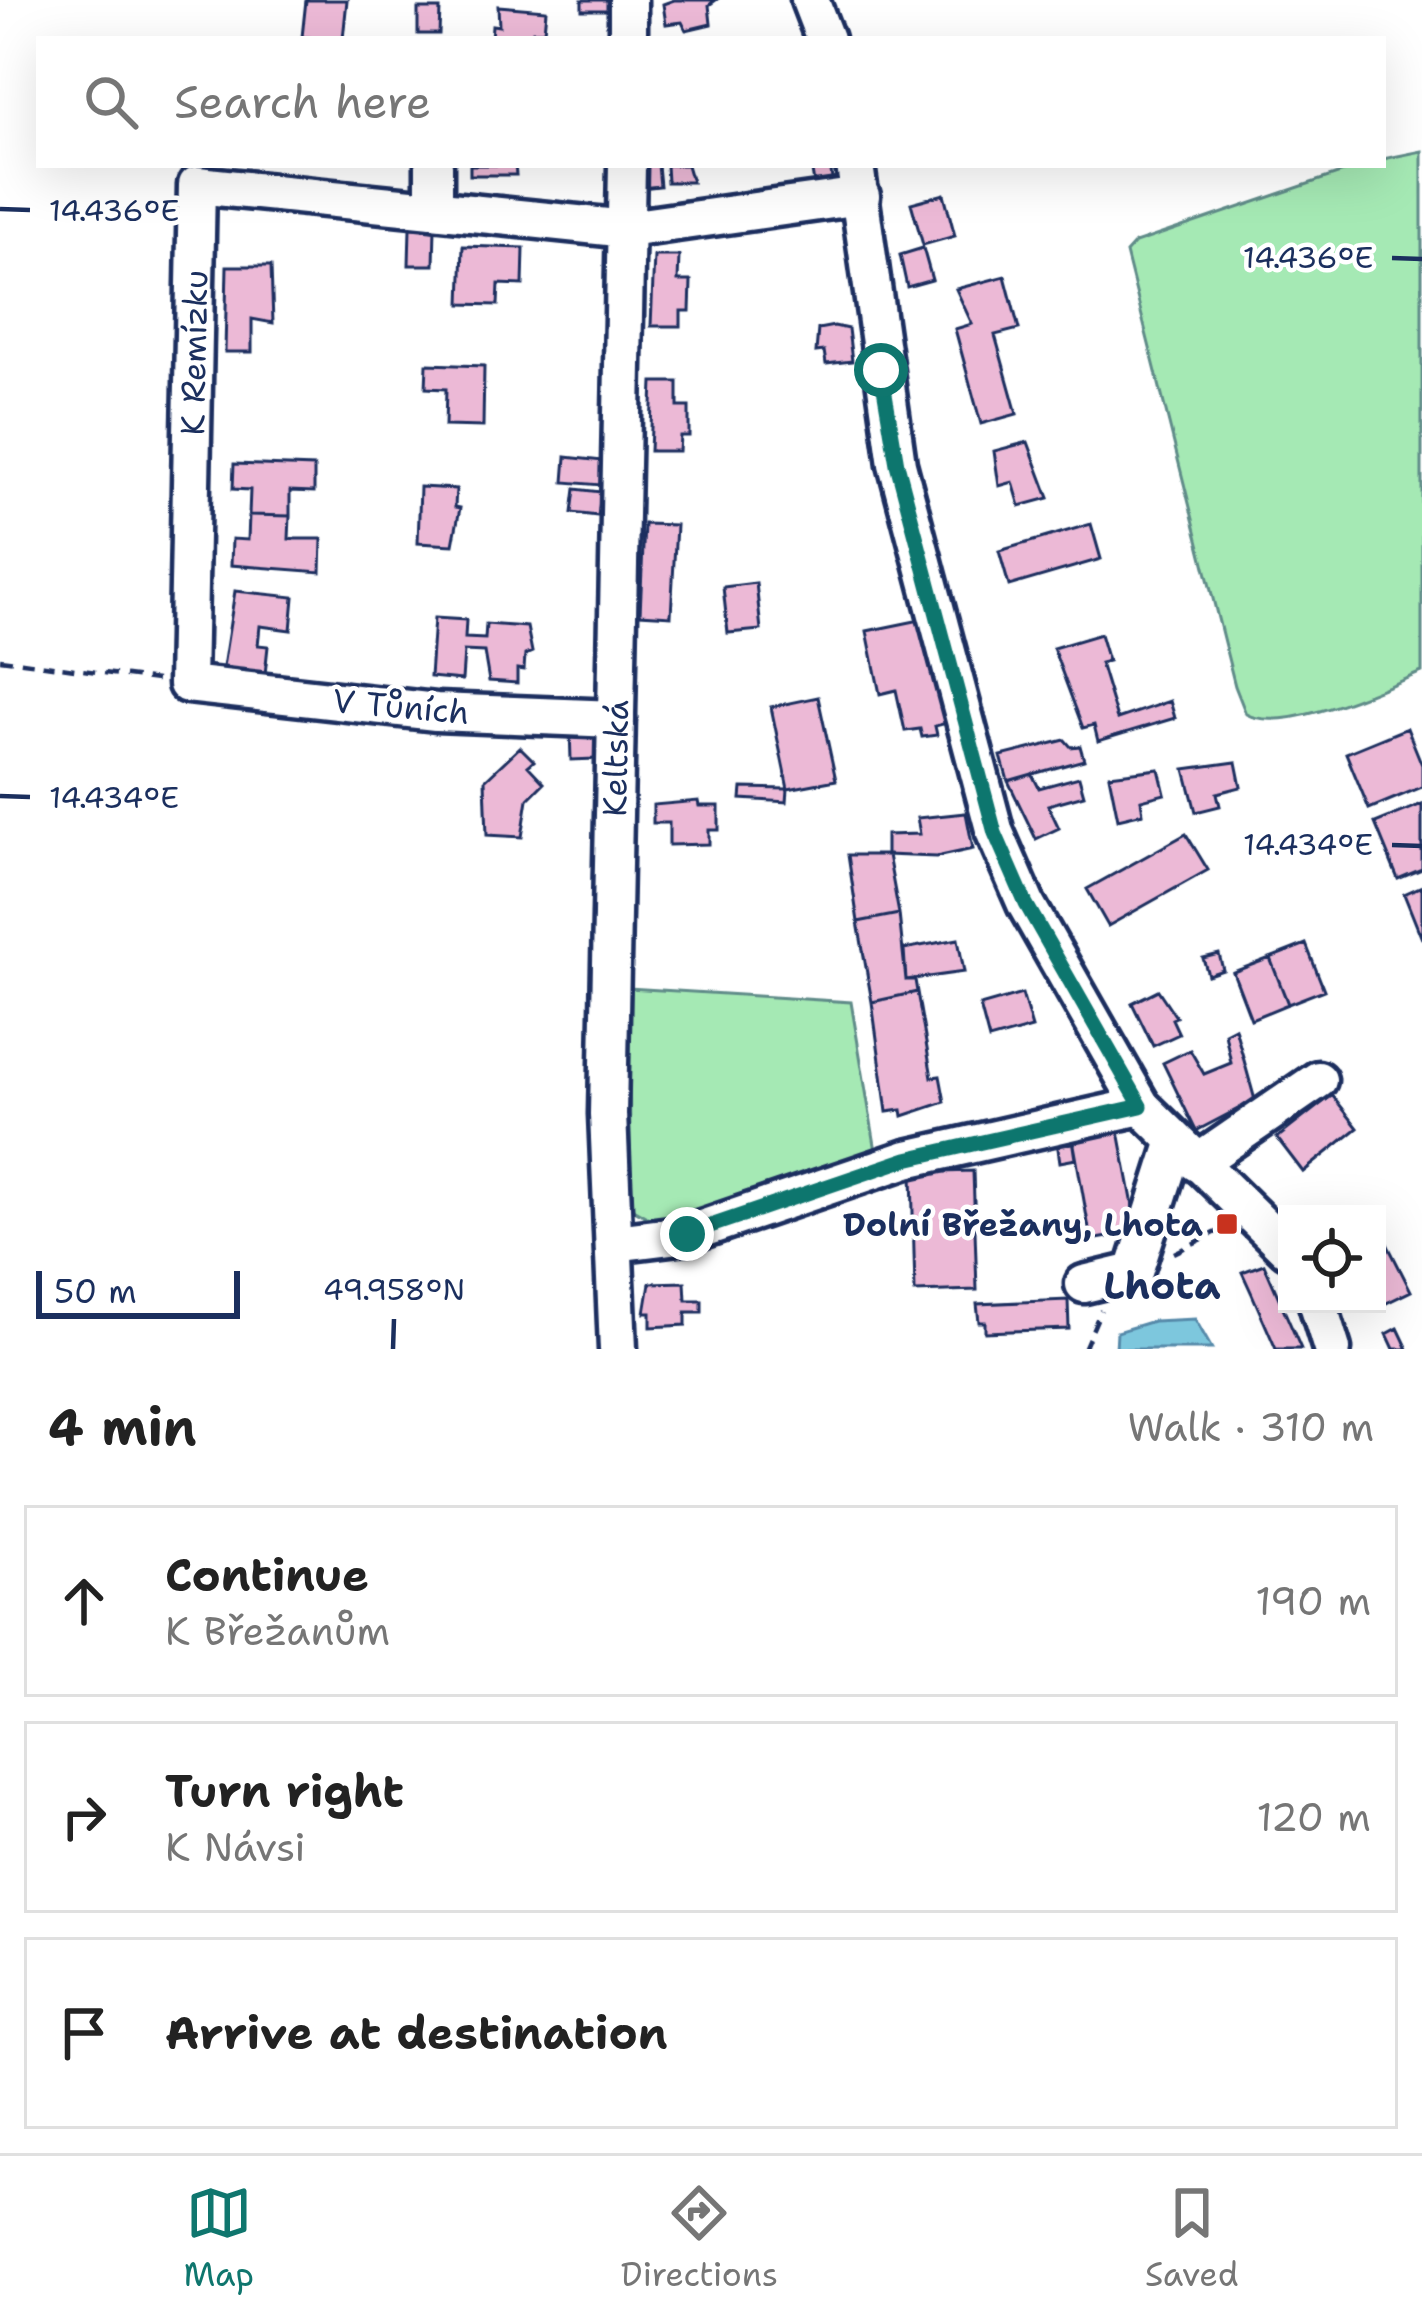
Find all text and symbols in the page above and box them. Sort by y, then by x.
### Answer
search box [36,36,1386,168]
icon: search [78,69,144,135]
text: Search here [174,72,431,132]
text: 14.436°E [49,190,179,231]
text: 14.436°E [1243,237,1373,278]
street label: K Remízku [170,270,218,436]
route start [854,343,908,397]
street label: V Tůních [331,678,471,735]
street label: Keltská [592,699,639,817]
text: 14.434°E [49,777,179,818]
text: 14.434°E [1243,824,1373,865]
place label: Dolní Břežany, Lhota [843,1202,1203,1247]
map controls [1278,1205,1386,1313]
button: locate [1278,1205,1386,1313]
route end [660,1207,714,1261]
marker: Dolní Břežany, Lhota [1214,1211,1240,1237]
district label: Lhota [1103,1259,1221,1311]
scale bar [36,1265,240,1318]
text: 50 m [54,1269,137,1314]
text: 49.958°N [323,1269,465,1310]
text: 4 min [48,1393,197,1461]
text: Walk · 310 m [1127,1401,1374,1453]
text: Continue [165,1545,369,1605]
icon: ahead [51,1568,117,1634]
text: 190 m [1255,1575,1371,1627]
text: K Břežanům [165,1605,390,1657]
text: Turn right [165,1761,404,1821]
icon: right [51,1784,117,1850]
text: 120 m [1256,1791,1371,1843]
text: K Návsi [165,1821,306,1873]
icon: arrive [51,2000,117,2066]
text: Arrive at destination [165,2003,668,2063]
tab: Map [183,2180,254,2297]
tab: Directions [621,2180,778,2297]
tab: Saved [1145,2180,1239,2297]

